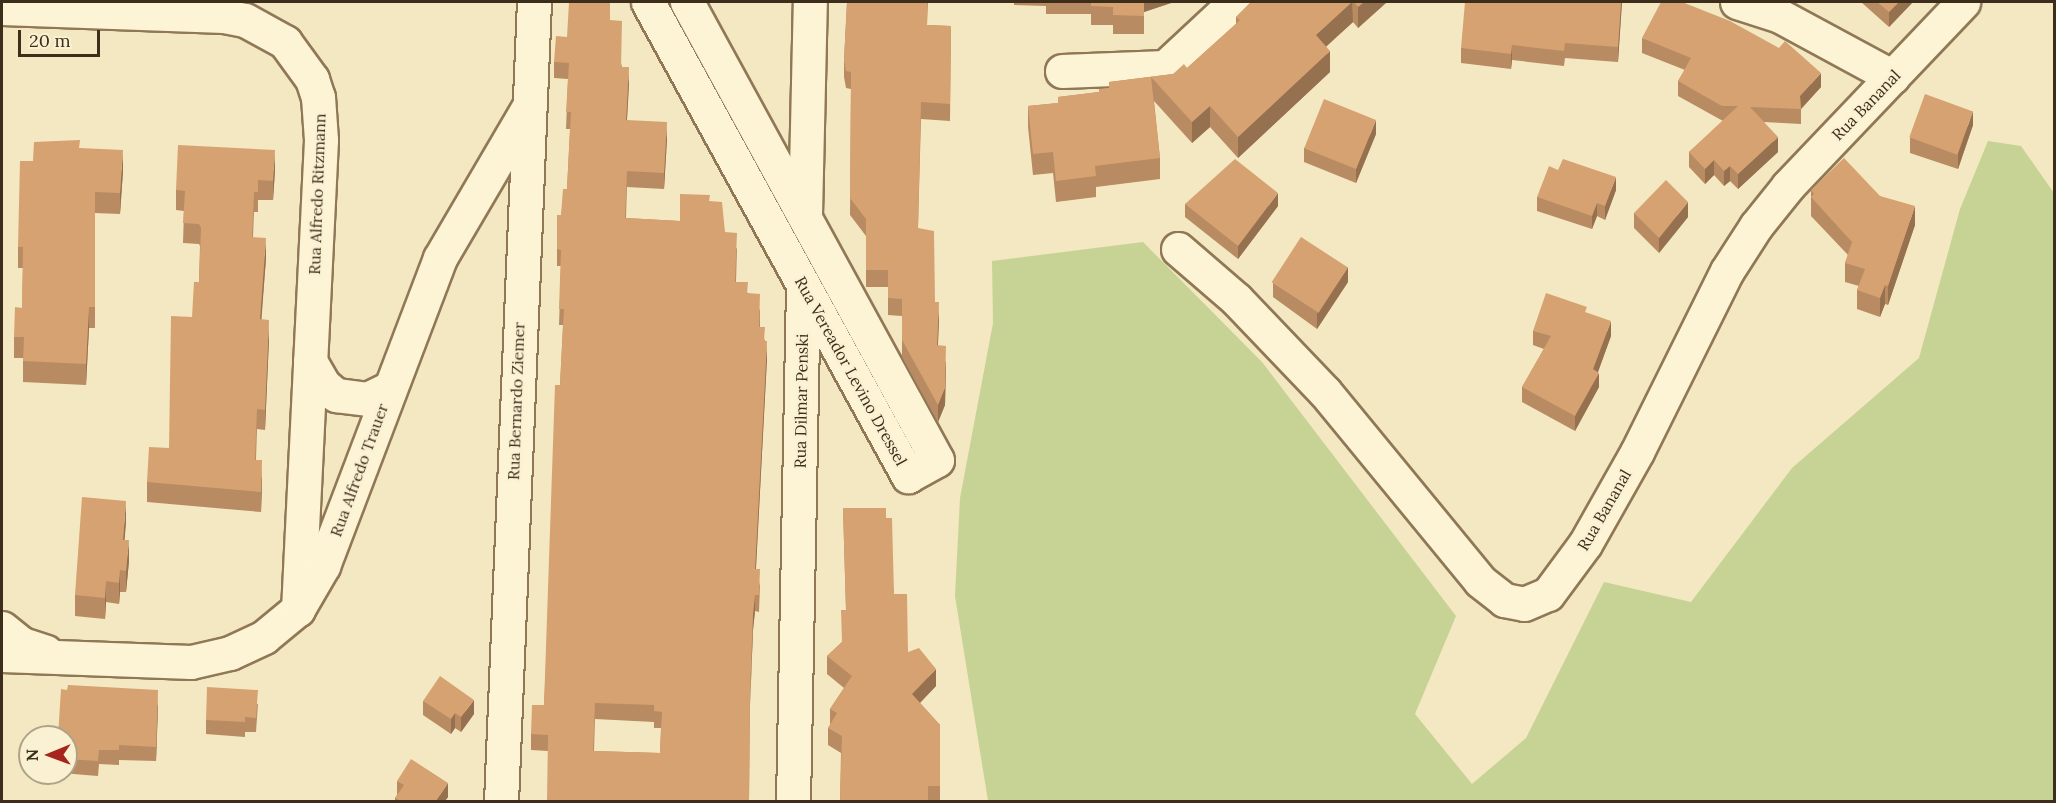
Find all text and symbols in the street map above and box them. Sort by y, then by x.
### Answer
scale bar [21,18,104,56]
text: 20 m [29,29,71,52]
street label: Rua Bananal [1828,66,1904,144]
street label: Rua Alfredo Ritzmann [305,113,329,275]
street label: Rua Vereador Levino Dressel [791,273,911,469]
street label: Rua Bernardo Ziemer [504,322,528,480]
street label: Rua Dilmar Penski [790,333,812,469]
street label: Rua Alfredo Trauer [326,401,392,539]
street label: Rua Bananal [1573,466,1635,554]
north arrow [18,725,78,785]
text: N [22,749,42,762]

